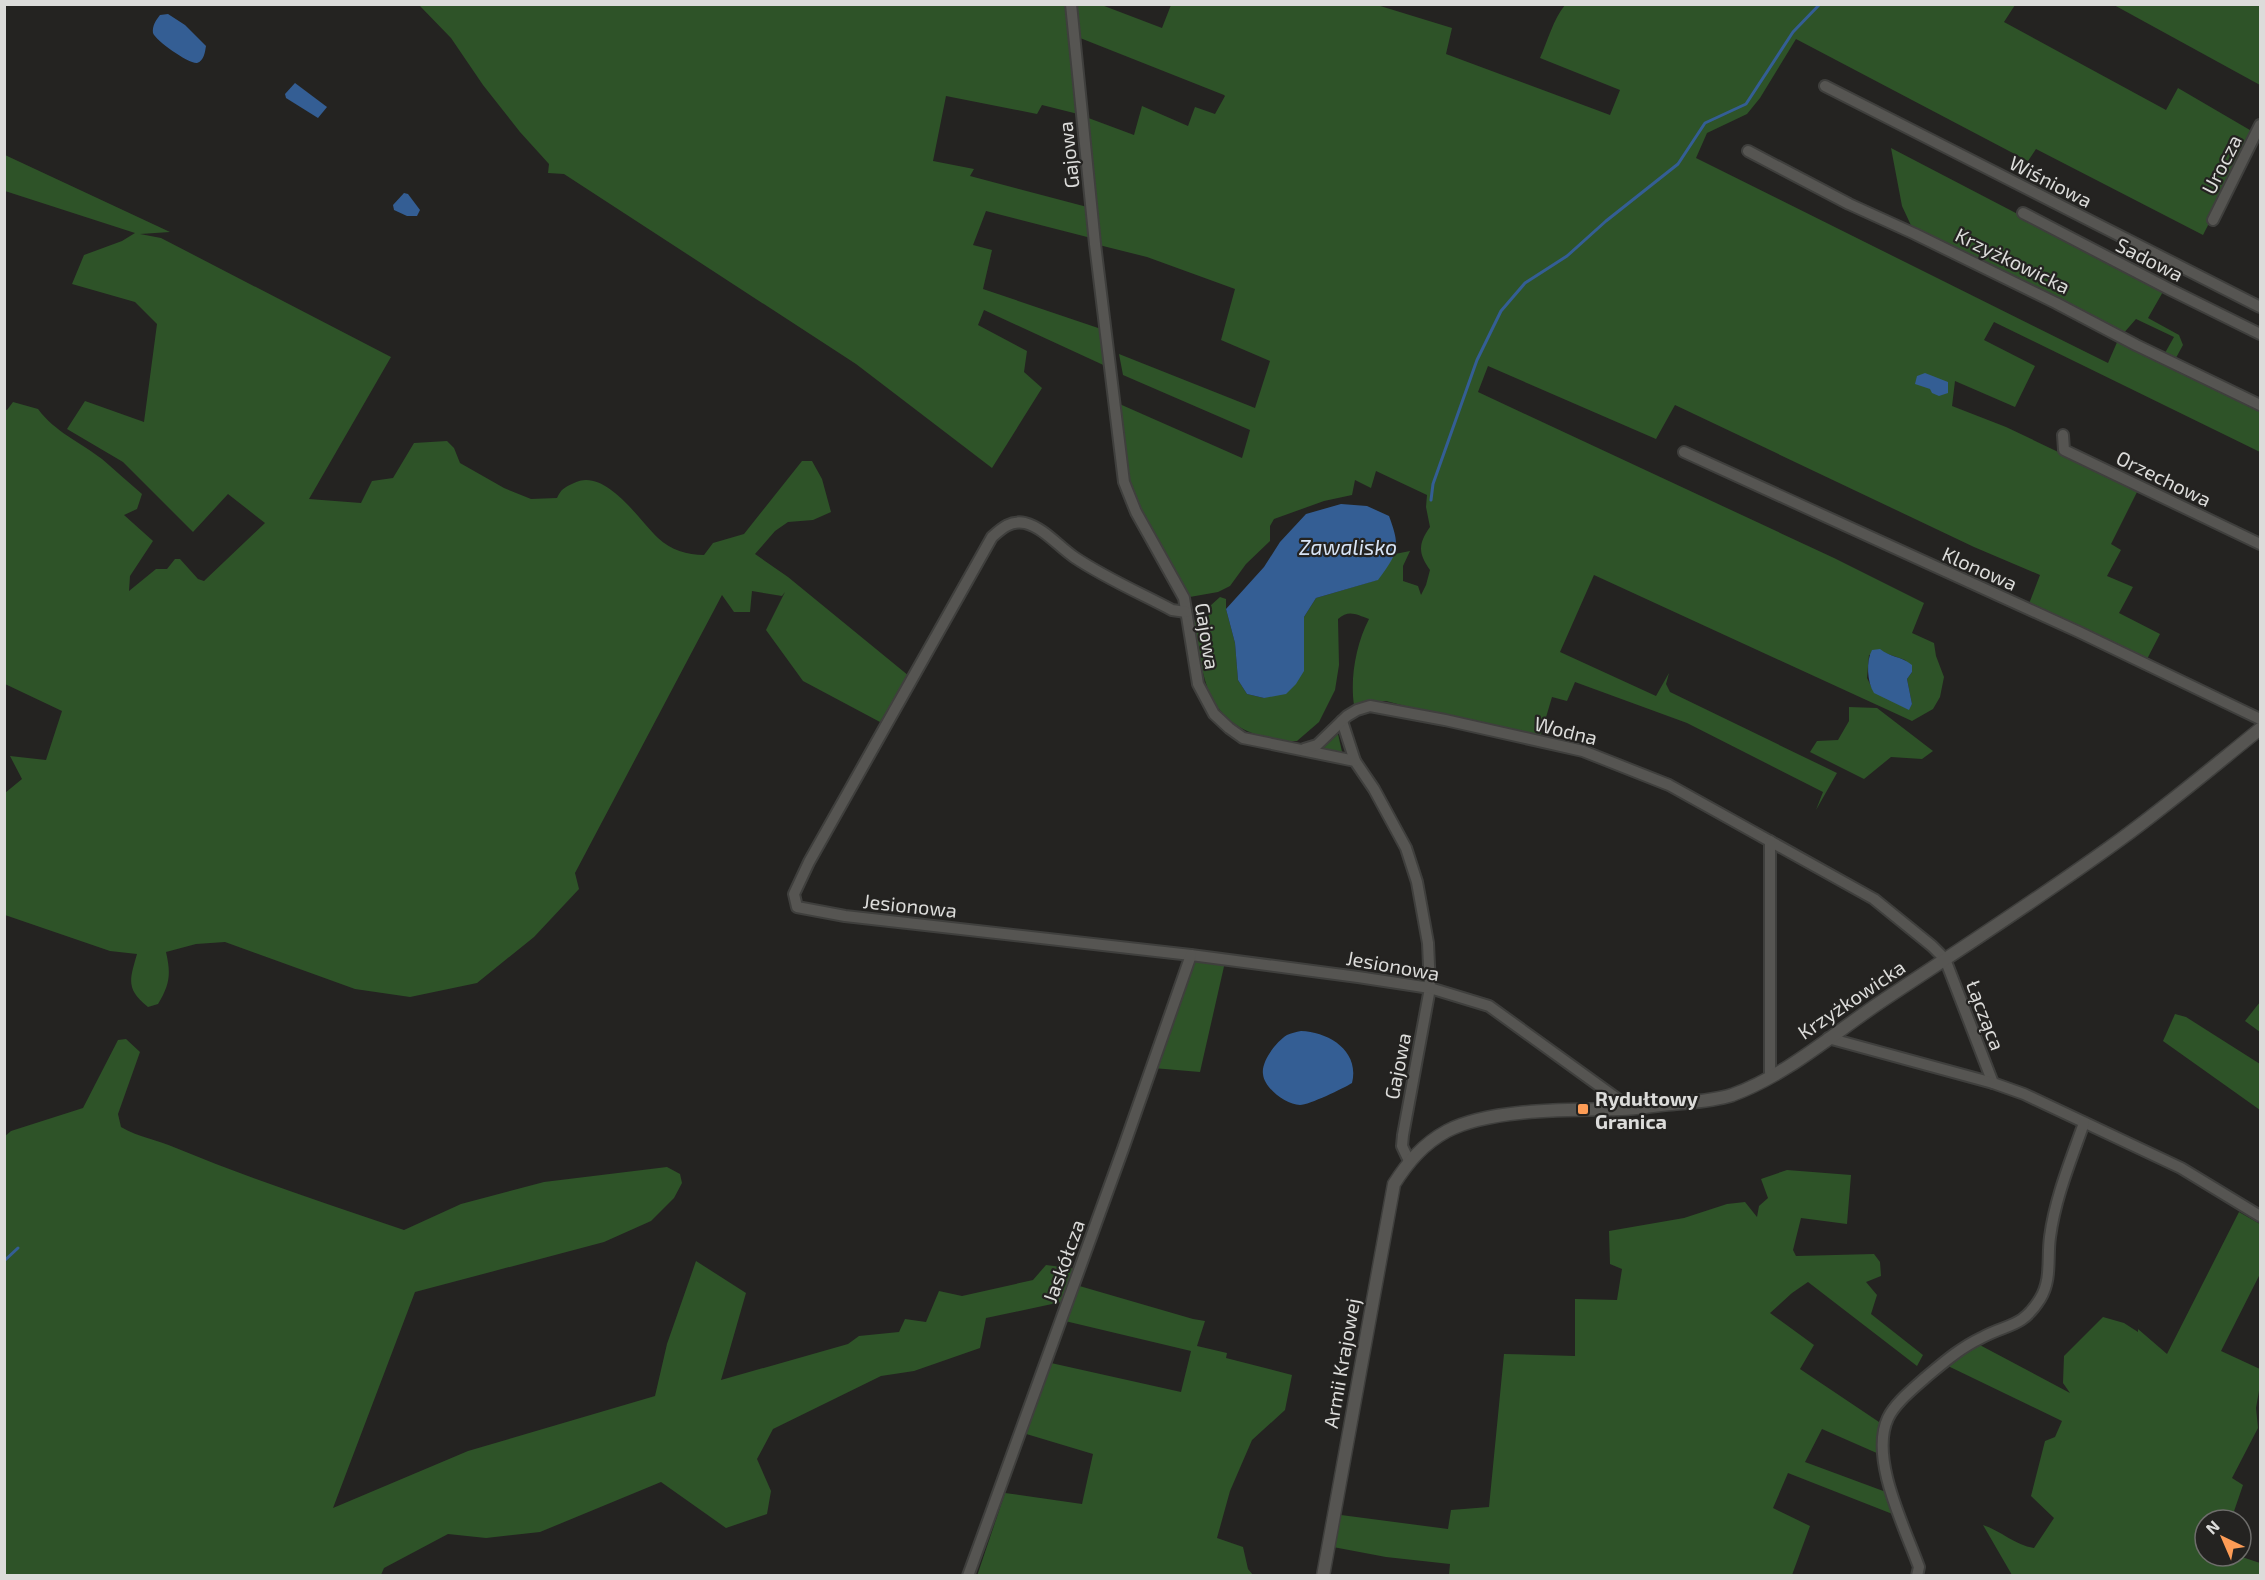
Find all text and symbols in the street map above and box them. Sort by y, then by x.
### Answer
street label: Gajowa [1053,120,1083,190]
street label: Urocza [2196,130,2246,198]
street label: Wiśniowa [2006,150,2096,212]
street label: Krzyżkowicka [1952,222,2074,298]
street label: Sadowa [2112,232,2188,286]
street label: Orzechowa [2113,445,2215,511]
water label: Zawalisko [1299,534,1397,559]
street label: Klonowa [1939,541,2021,595]
street label: Gajowa [1191,601,1225,671]
street label: Wodna [1532,711,1600,749]
street label: Jesionowa [862,888,958,922]
street label: Jesionowa [1344,945,1442,985]
street label: Krzyżkowicka [1793,954,1909,1044]
street label: Łącząca [1962,977,2010,1053]
street label: Gajowa [1379,1031,1415,1101]
place label: Rydułtowy Granica [1595,1086,1699,1133]
marker: Rydułtowy Granica [1576,1102,1590,1116]
street label: Jaskółcza [1037,1216,1089,1306]
street label: Armii Krajowej [1318,1296,1364,1430]
north arrow [2193,1508,2253,1568]
text: N [2201,1516,2223,1538]

